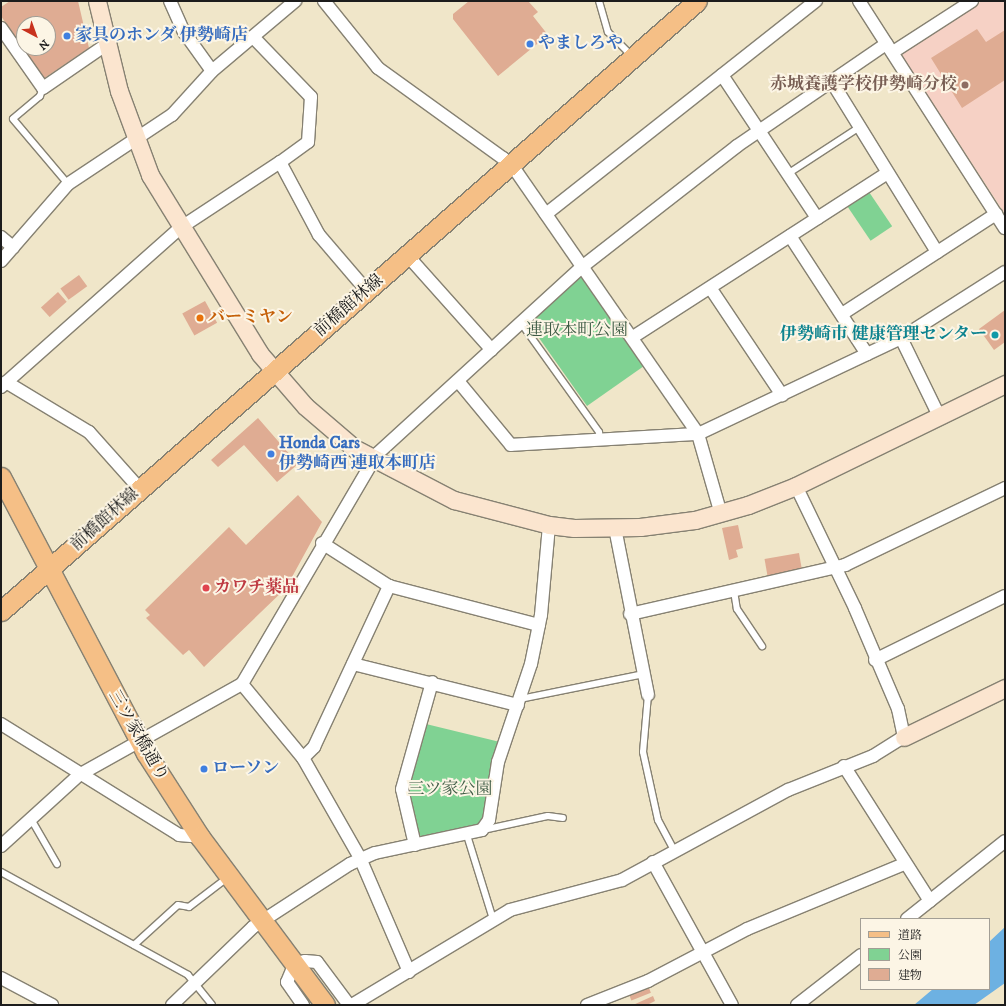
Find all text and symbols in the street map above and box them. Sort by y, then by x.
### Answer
north arrow [16,16,56,56]
place label: 家具のホンダ 伊勢崎店 [75,26,249,46]
marker: 家具のホンダ 伊勢崎店 [62,31,72,41]
place label: やましろや [538,34,623,54]
text: N [35,36,51,53]
marker: やましろや [525,39,535,49]
place label: 赤城養護学校伊勢崎分校 [770,75,957,95]
marker: 赤城養護学校伊勢崎分校 [960,80,970,90]
street label: 前橋館林線 [310,270,388,342]
place label: バーミヤン [208,308,293,328]
marker: バーミヤン [195,313,205,323]
park label: 連取本町公園 [526,321,628,341]
place label: 伊勢崎市 健康管理センター [779,325,987,345]
marker: 伊勢崎市 健康管理センター [990,330,1000,340]
place label: Honda Cars 伊勢崎西 連取本町店 [279,434,436,474]
marker: Honda Cars 伊勢崎西 連取本町店 [266,449,276,459]
street label: 前橋館林線 [67,484,143,556]
place label: カワチ薬品 [214,578,299,598]
marker: カワチ薬品 [201,583,211,593]
street label: 三ツ家橋通り [104,687,172,785]
place label: ローソン [212,759,280,779]
marker: ローソン [199,764,209,774]
park label: 三ツ家公園 [408,780,492,800]
legend [860,918,990,990]
text: 道路 [898,928,922,943]
text: 公園 [898,948,922,963]
text: 建物 [898,968,922,983]

